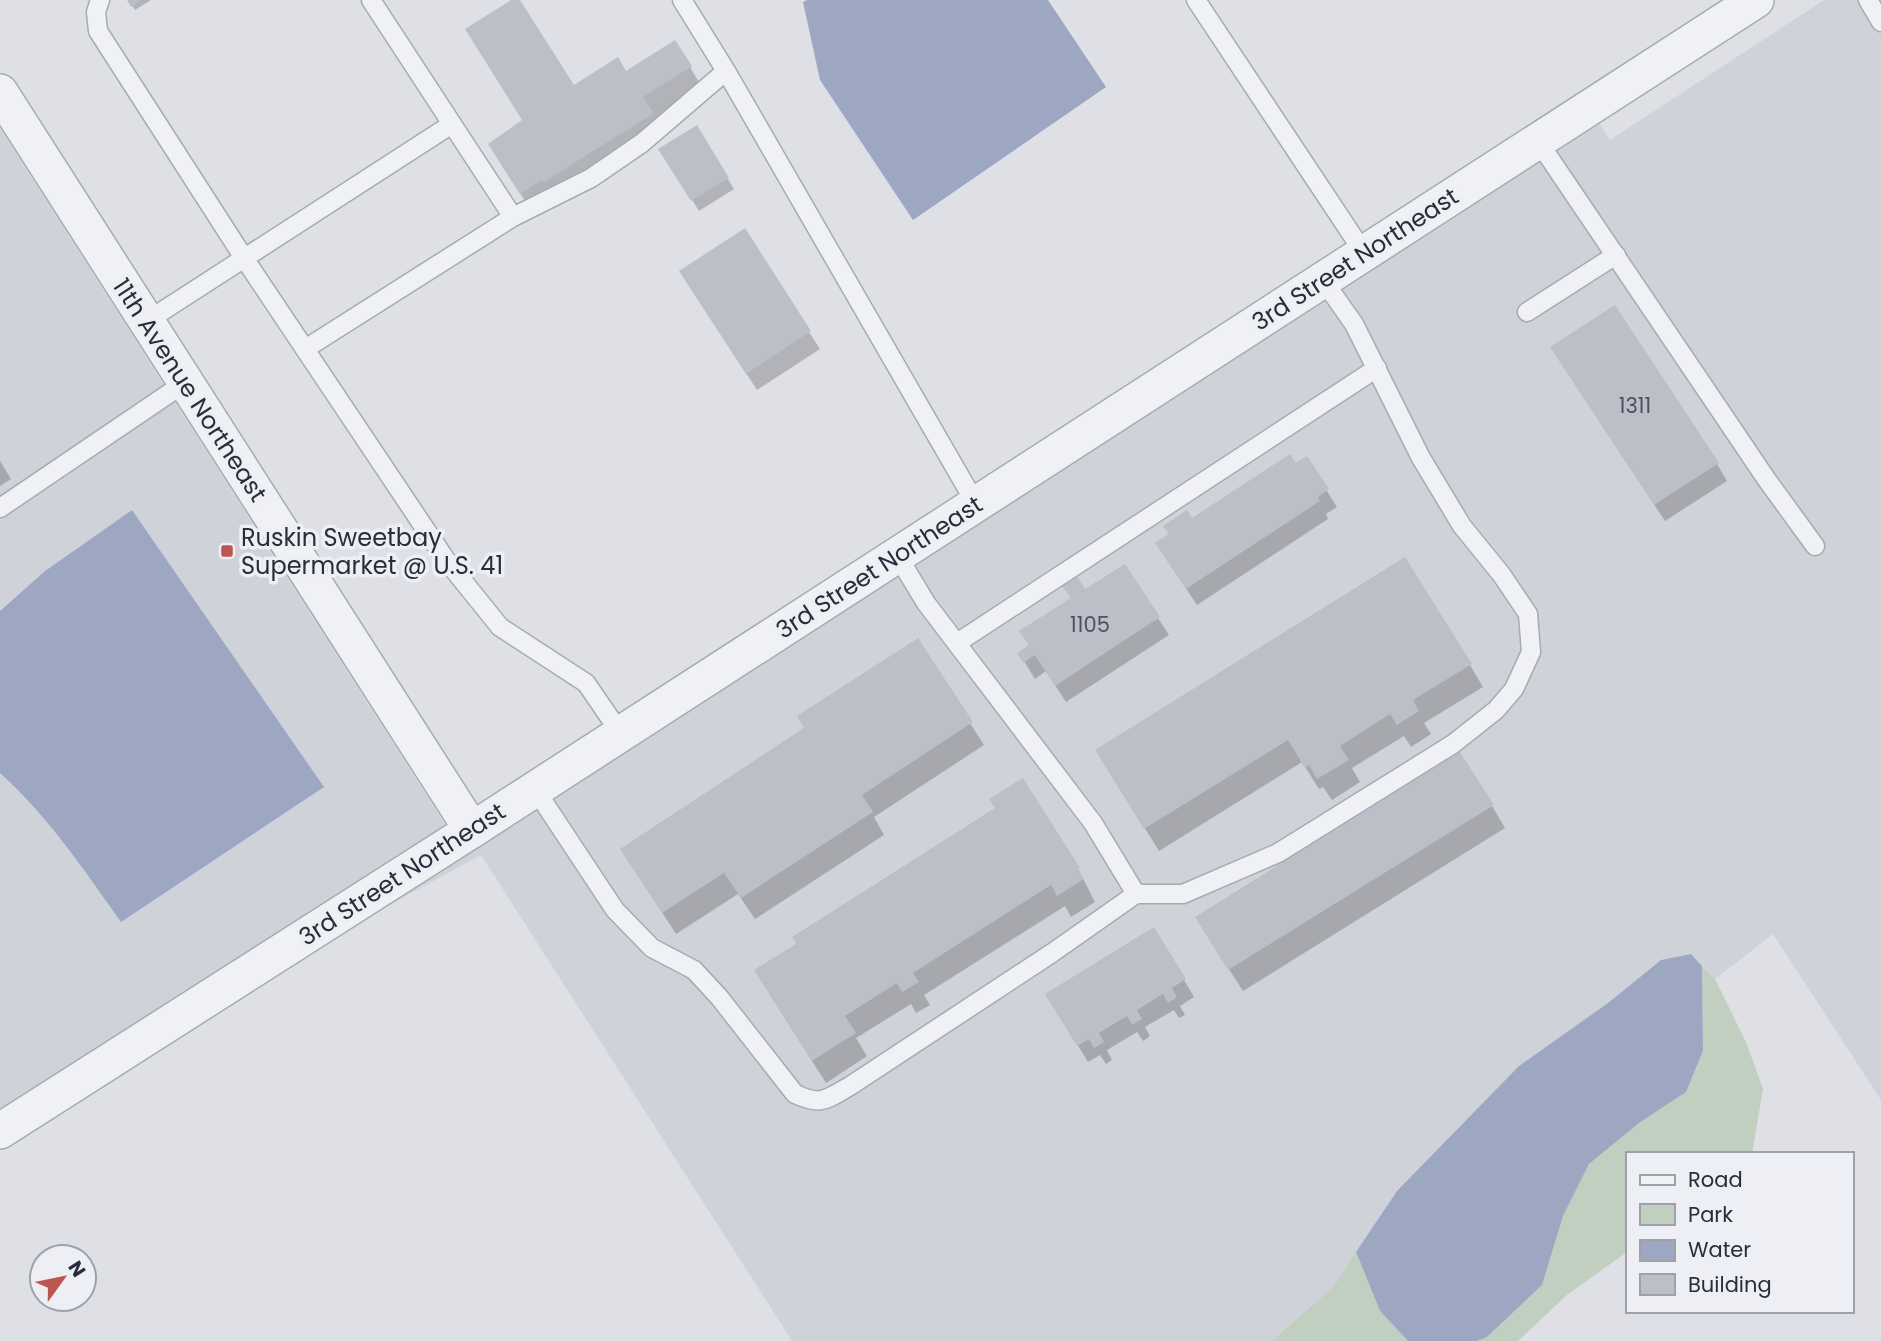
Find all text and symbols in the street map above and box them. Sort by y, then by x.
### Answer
street label: 3rd Street Northeast [1245,180,1465,338]
street label: 11th Avenue Northeast [105,272,275,508]
house number: 1311 [1619,391,1651,420]
street label: 3rd Street Northeast [769,488,989,646]
place label: Ruskin Sweetbay Supermarket @ U.S. 41 [241,521,503,582]
marker: Ruskin Sweetbay Supermarket @ U.S. 41 [219,543,235,559]
house number: 1105 [1070,610,1110,639]
street label: 3rd Street Northeast [292,795,512,953]
legend [1626,1152,1853,1313]
text: Road [1688,1165,1743,1194]
text: Park [1688,1200,1733,1229]
text: Water [1688,1235,1751,1264]
north arrow [28,1243,98,1313]
text: N [62,1256,92,1282]
text: Building [1688,1270,1772,1299]

